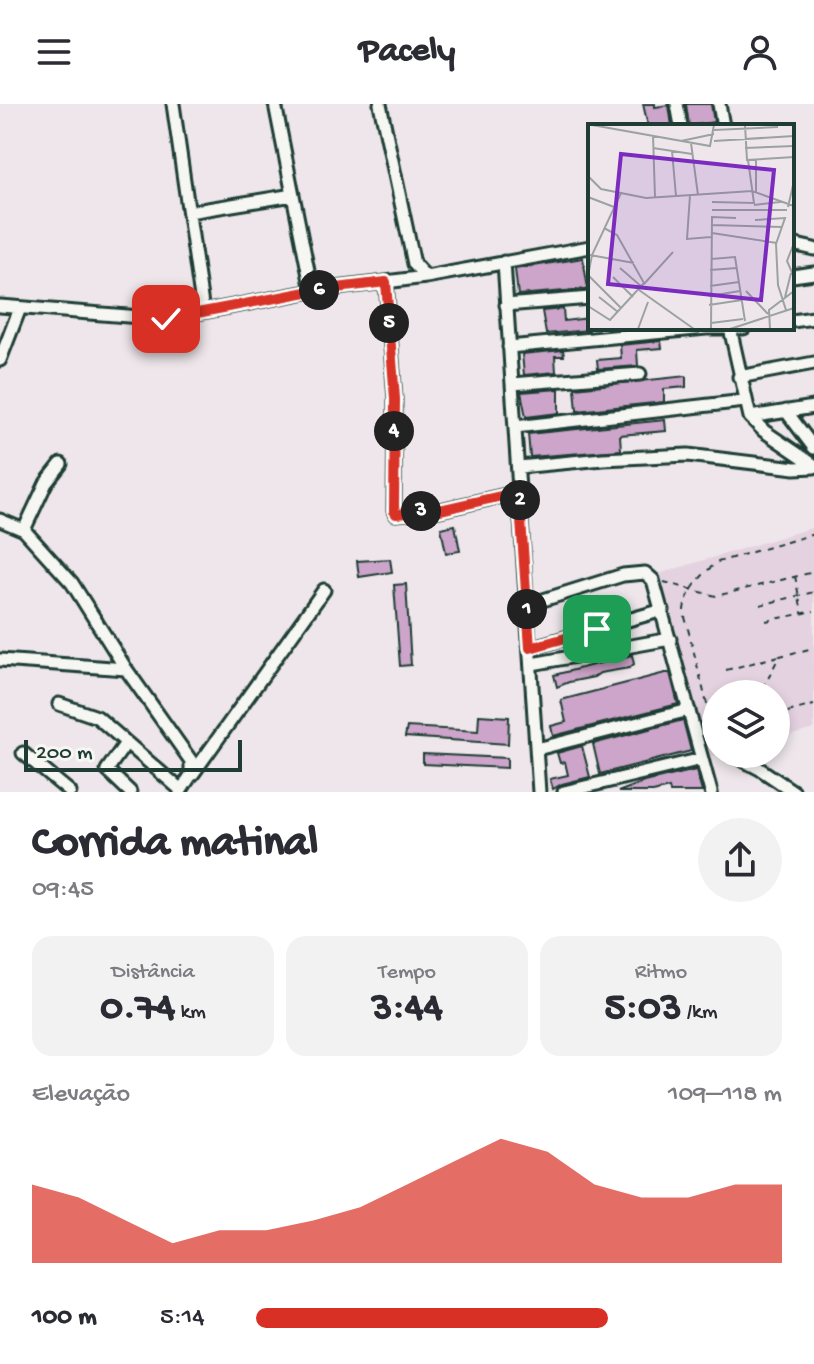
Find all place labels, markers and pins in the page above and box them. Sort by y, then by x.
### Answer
pin: 6 [299,270,339,310]
pin [132,285,200,353]
pin: 5 [369,303,409,343]
pin: 4 [374,411,414,451]
pin: 2 [500,480,540,520]
pin: 3 [401,491,441,531]
pin: 1 [507,589,547,629]
pin [563,595,631,663]

